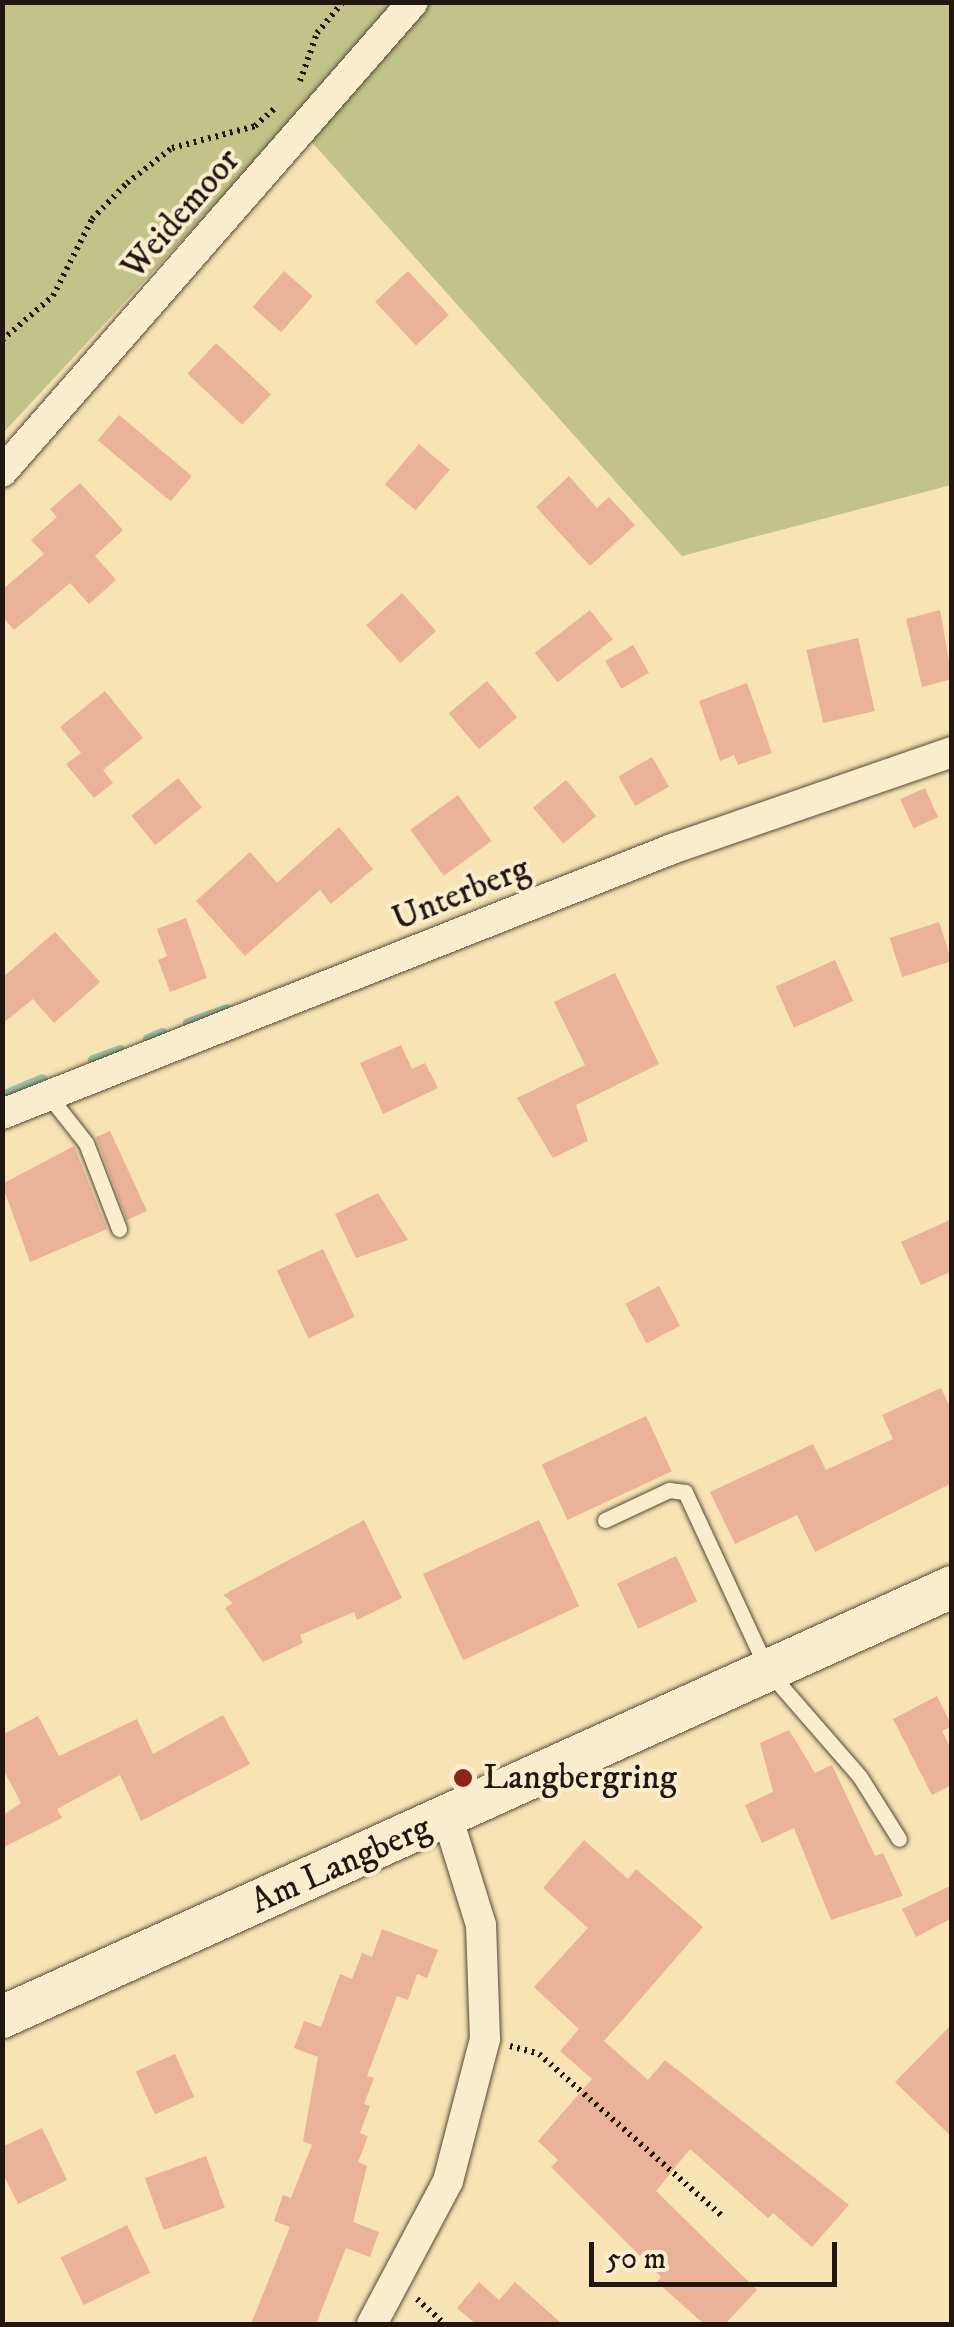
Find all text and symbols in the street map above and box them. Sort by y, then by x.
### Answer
street label: Weidemoor [113,140,249,288]
street label: Unterberg [386,848,536,940]
place label: Langbergring [483,1757,677,1799]
marker: Langbergring [452,1767,474,1789]
street label: Am Langberg [245,1807,437,1923]
scale bar [594,2222,842,2284]
text: 50 m [606,2241,666,2278]

